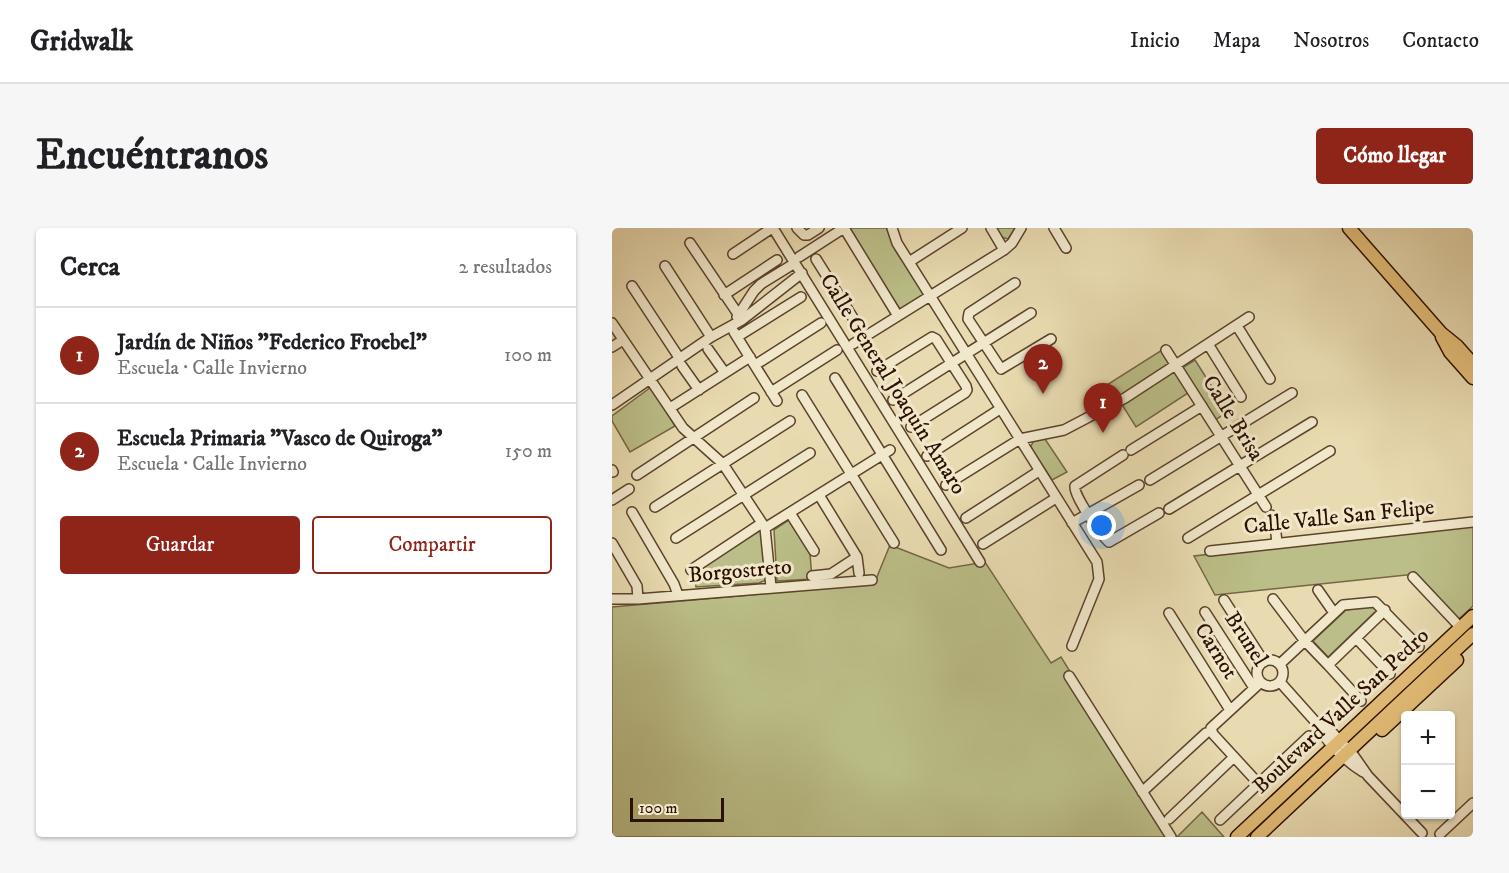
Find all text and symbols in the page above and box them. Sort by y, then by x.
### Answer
text: Gridwalk [30,24,133,59]
text: Inicio [1130,28,1180,54]
text: Mapa [1213,28,1260,54]
text: Nosotros [1293,28,1369,54]
text: Contacto [1402,28,1479,54]
button: Cómo llegar [1316,128,1473,184]
text: Encuéntranos [36,130,268,182]
text: Cerca [60,251,120,284]
text: 2 resultados [459,255,552,280]
street label: Calle General Joaquín Amaro [814,269,972,499]
text: Jardín de Niños "Federico Froebel" [117,329,427,356]
text: 1 [76,343,83,368]
text: 100 m [504,343,552,368]
pin: 2 [1024,344,1062,394]
text: Escuela · Calle Invierno [117,356,307,381]
street label: Calle Brisa [1196,370,1270,466]
pin: 1 [1084,384,1122,433]
text: Escuela Primaria "Vasco de Quiroga" [117,425,442,452]
text: 2 [75,439,84,464]
text: 150 m [505,439,552,464]
text: Escuela · Calle Invierno [117,452,307,477]
street label: Calle Valle San Felipe [1242,494,1436,540]
your location [1087,511,1116,540]
button: Guardar [60,516,300,574]
button: Compartir [312,516,552,574]
street label: Borgostreto [687,553,793,589]
street label: Brunel [1218,607,1274,672]
street label: Carnot [1188,618,1244,684]
street label: Boulevard Valle San Pedro [1247,622,1435,800]
map controls [1401,711,1455,819]
button: + [1401,711,1455,765]
button: − [1401,765,1455,819]
scale bar [630,795,724,822]
text: 100 m [639,798,678,818]

